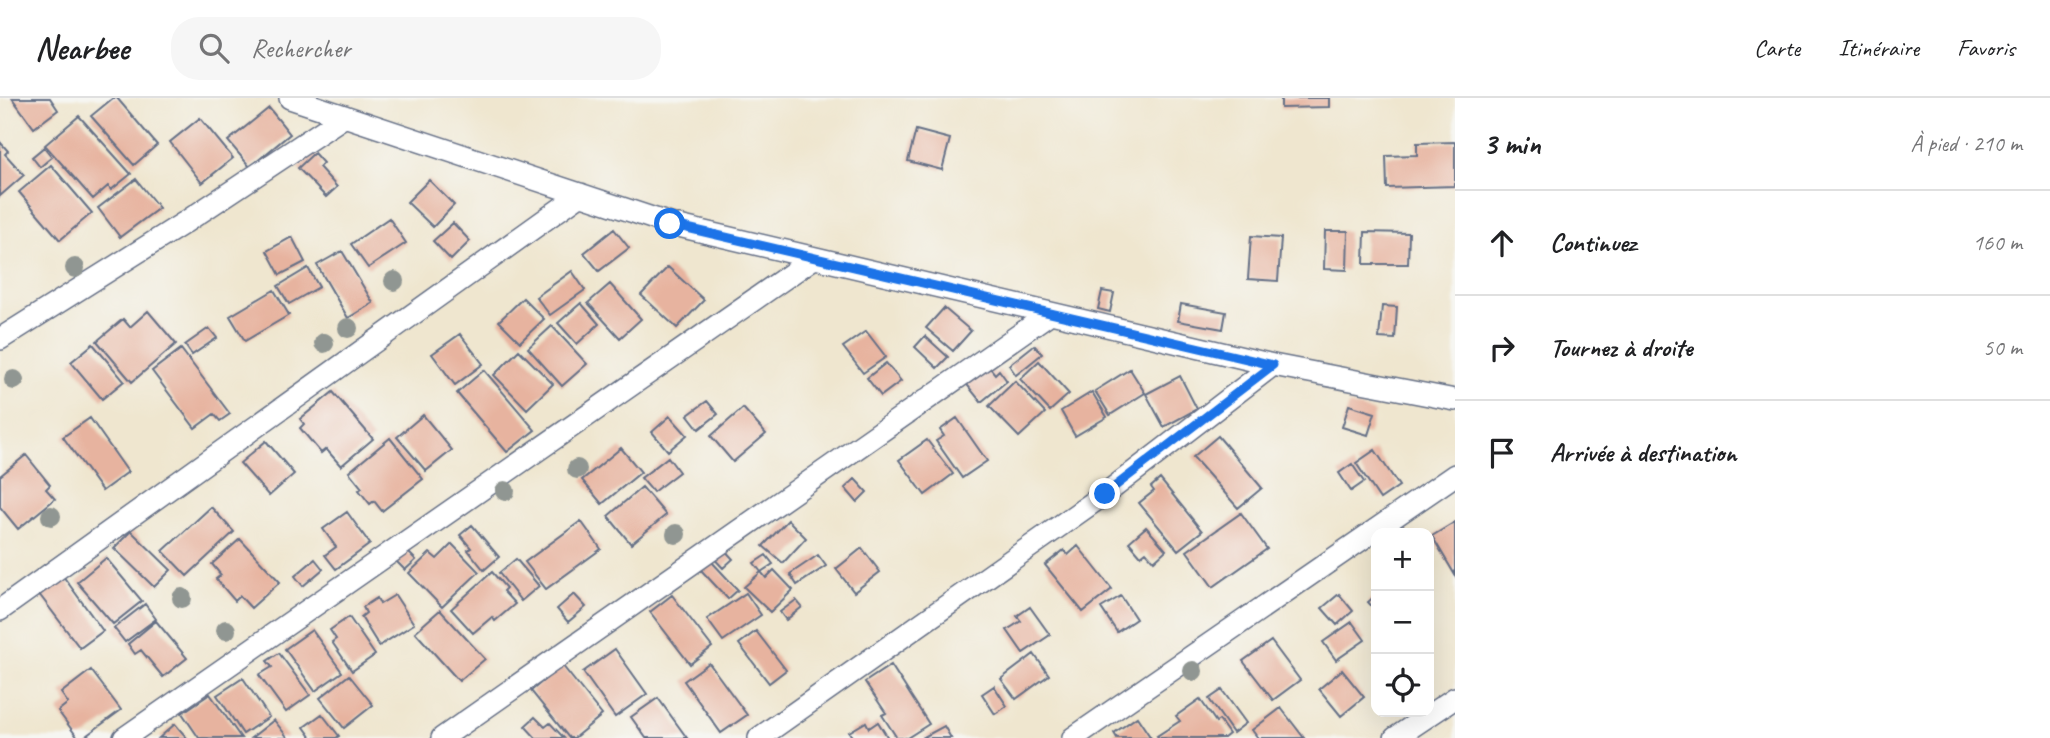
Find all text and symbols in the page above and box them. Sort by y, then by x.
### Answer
search box [171,17,661,80]
text: Nearbee [35,27,129,69]
icon: search [195,29,233,67]
text: Rechercher [251,32,351,65]
text: Carte [1754,33,1800,63]
text: Itinéraire [1838,33,1919,63]
text: Favoris [1957,33,2015,63]
text: 3 min [1483,125,1540,163]
text: À pied · 210 m [1910,129,2022,158]
route start [654,208,685,239]
icon: ahead [1483,224,1521,262]
text: Continuez [1550,226,1636,259]
text: 160 m [1973,228,2022,257]
icon: right [1483,329,1521,367]
text: Tournez à droite [1550,331,1692,364]
text: 50 m [1983,333,2022,362]
icon: arrive [1483,434,1521,472]
text: Arrivée à destination [1550,436,1736,469]
route end [1089,478,1120,509]
map controls [1371,528,1434,717]
button: + [1371,528,1434,591]
button: − [1371,591,1434,654]
button: locate [1371,654,1434,717]

